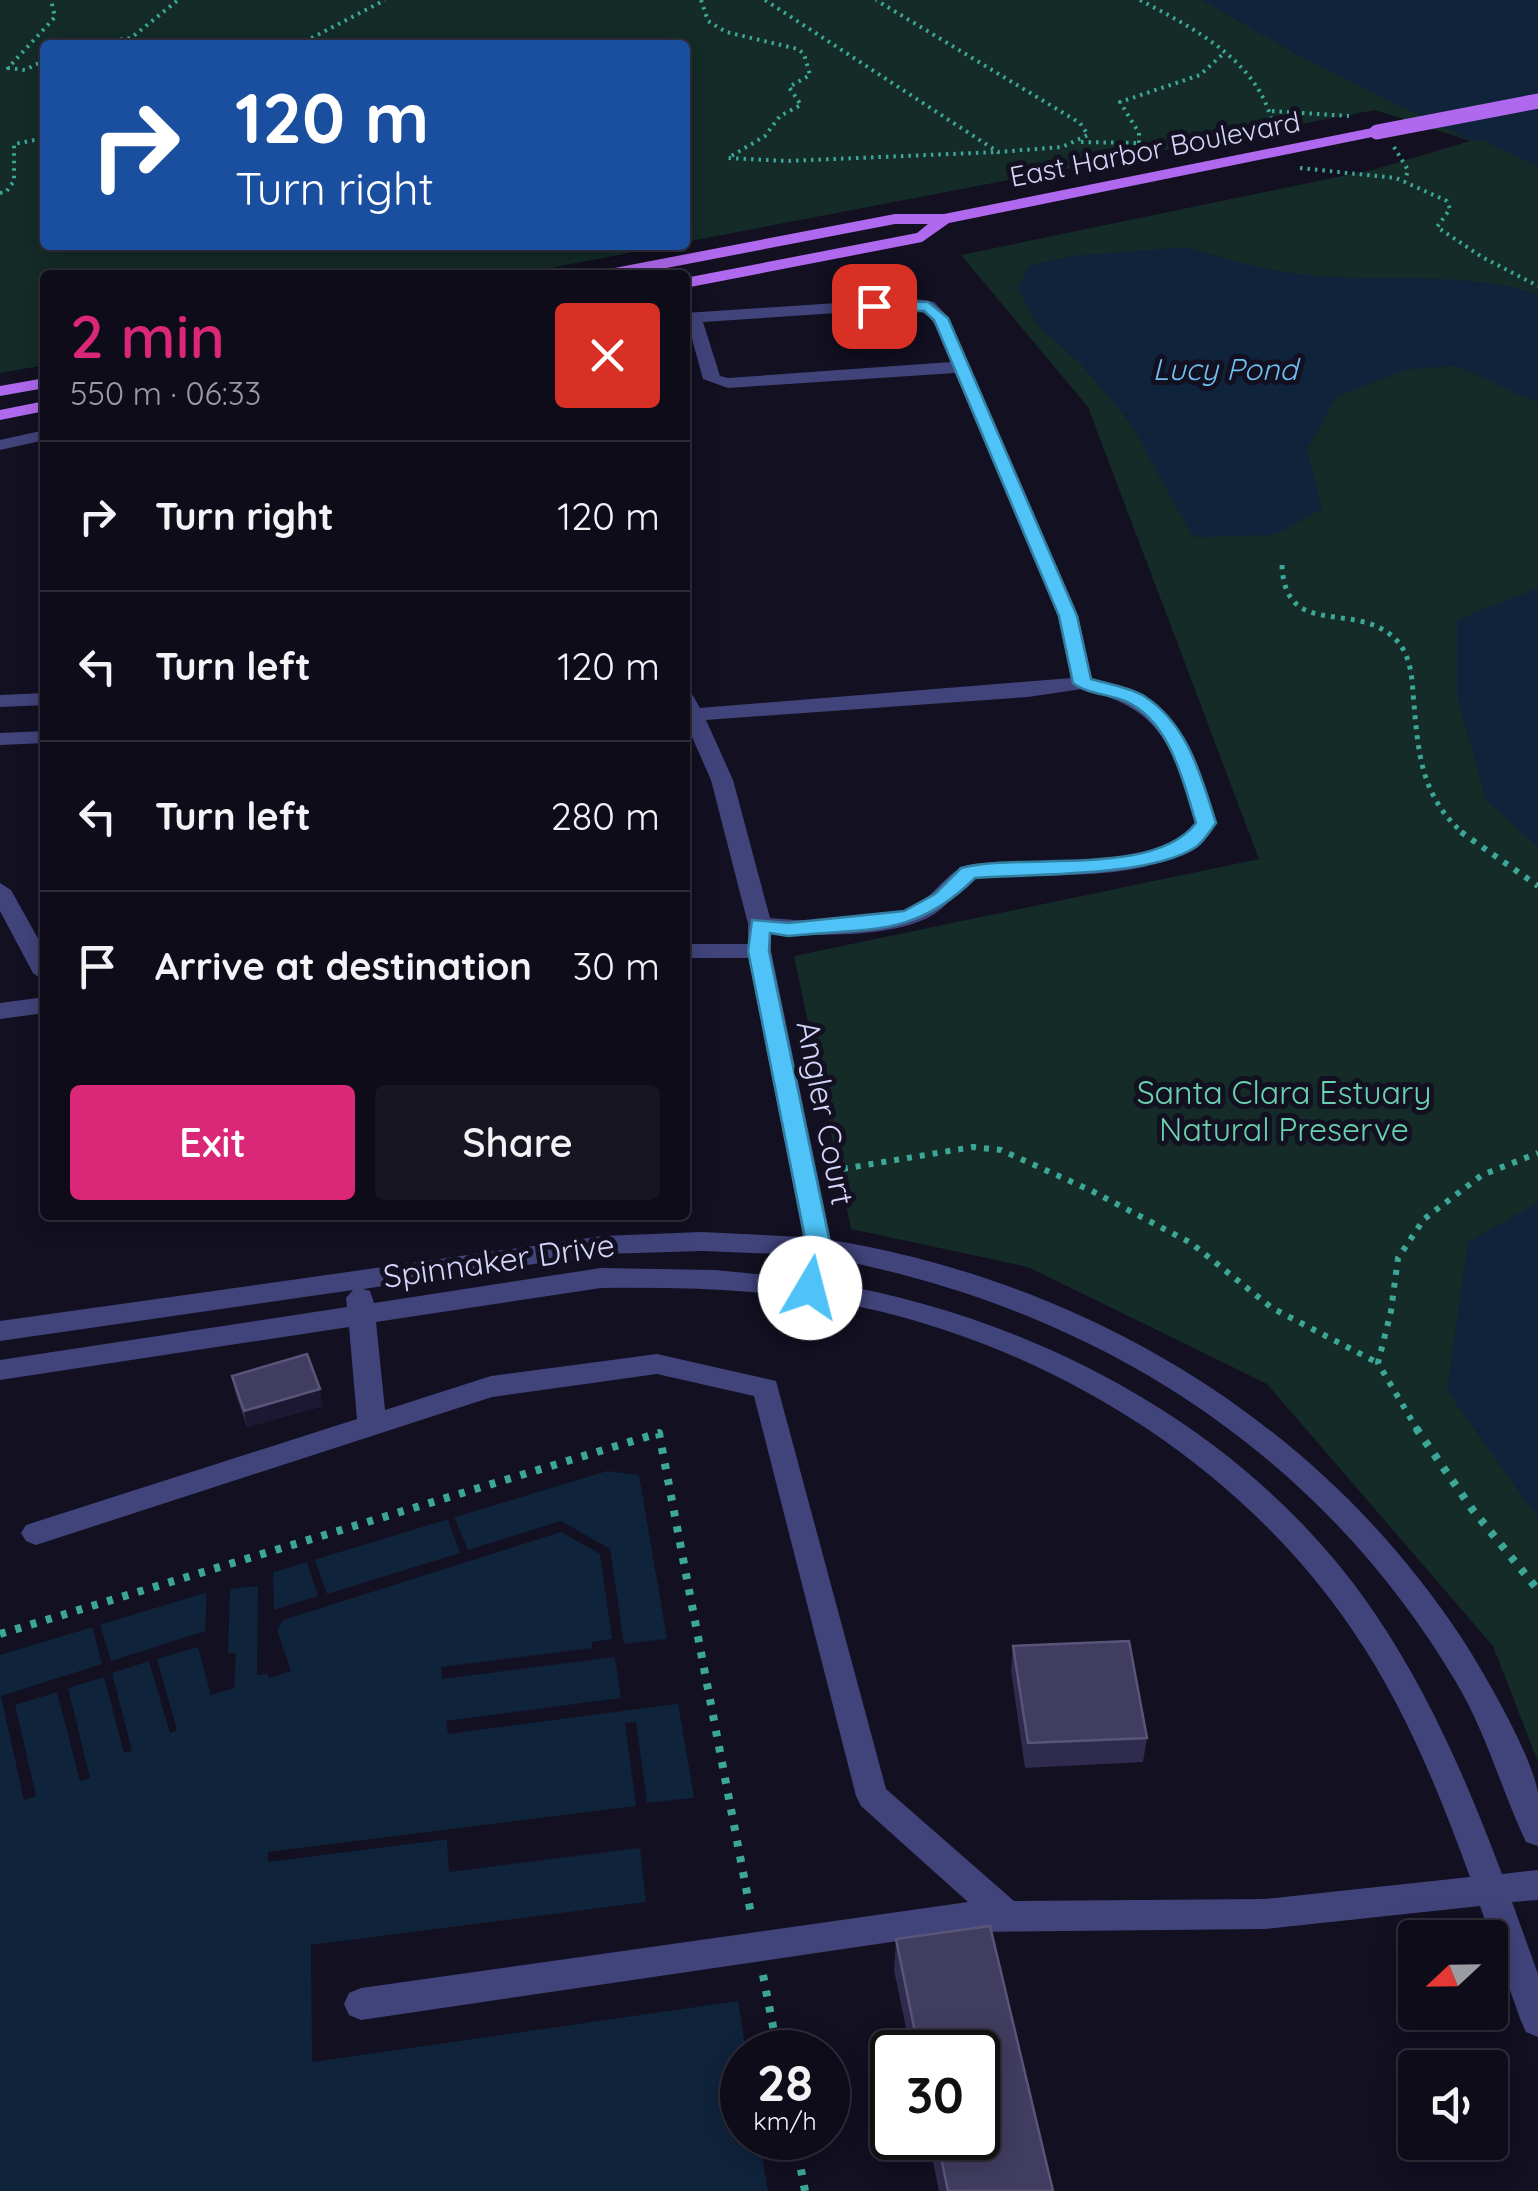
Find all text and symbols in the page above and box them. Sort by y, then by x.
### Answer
text: 120 m [235,73,429,161]
icon: right [70,80,200,210]
street label: East Harbor Boulevard [1007,103,1303,194]
text: Turn right [235,160,434,216]
pin [832,264,917,349]
icon: arrive [847,279,902,334]
text: 2 min [70,298,225,373]
button: close [555,303,660,408]
water label: Lucy Pond [1152,350,1301,388]
text: 550 m · 06:33 [70,373,261,413]
icon: right [70,489,125,544]
text: Turn right [155,492,334,540]
text: 120 m [557,492,660,540]
icon: left [70,639,125,694]
text: Turn left [155,642,311,690]
text: 120 m [557,642,660,690]
icon: left [70,789,125,844]
text: Turn left [155,792,311,840]
text: 280 m [551,792,660,840]
icon: arrive [70,939,125,994]
text: Arrive at destination [155,942,532,990]
text: 30 m [572,942,660,990]
street label: Angler Court [789,1017,863,1208]
park label: Santa Clara Estuary Natural Preserve [1137,1072,1431,1149]
button: Exit [70,1085,355,1200]
button: Share [375,1085,660,1200]
street label: Spinnaker Drive [381,1224,617,1296]
position arrow [758,1236,862,1340]
north arrow [1398,1920,1508,2030]
map controls [1398,1920,1508,2160]
speed limit sign: 30 [870,2030,1000,2160]
button: sound [1398,2050,1508,2160]
text: 28 [757,2051,813,2114]
text: km/h [753,2105,817,2136]

